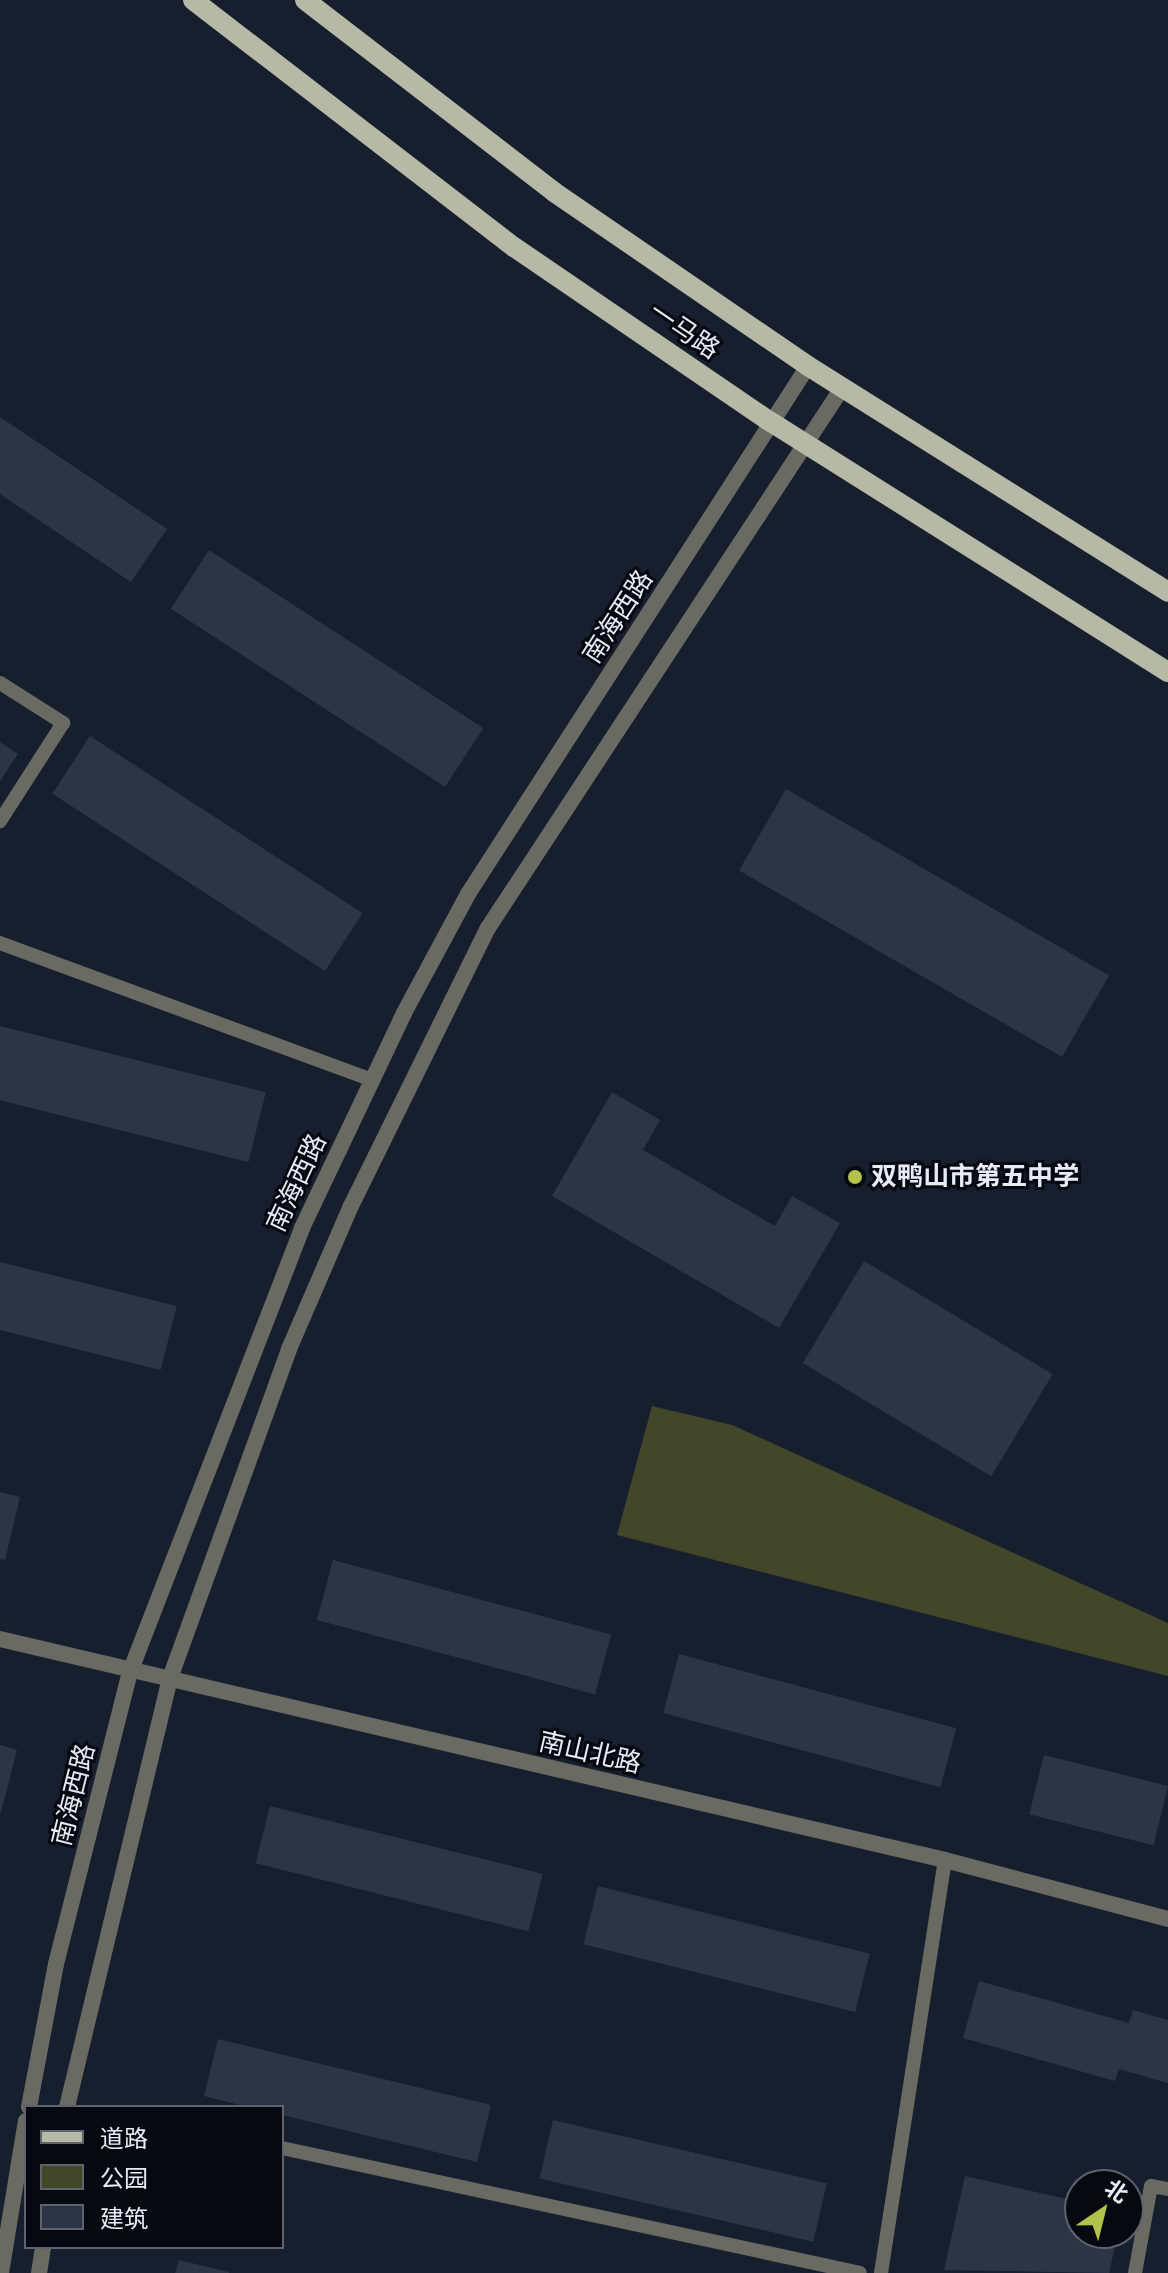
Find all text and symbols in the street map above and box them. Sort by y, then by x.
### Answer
street label: 一马路 [643,296,725,366]
street label: 南海西路 [577,565,659,669]
street label: 南海西路 [261,1129,333,1237]
place label: 双鸭山市第五中学 [871,1161,1079,1193]
marker: 双鸭山市第五中学 [846,1168,864,1186]
street label: 南山北路 [536,1726,644,1780]
street label: 南海西路 [46,1741,102,1849]
legend [24,2105,284,2249]
text: 道路 [100,2122,148,2155]
text: 公园 [100,2162,148,2195]
north arrow [1064,2169,1144,2249]
text: 北 [1099,2172,1134,2210]
text: 建筑 [100,2202,148,2235]

